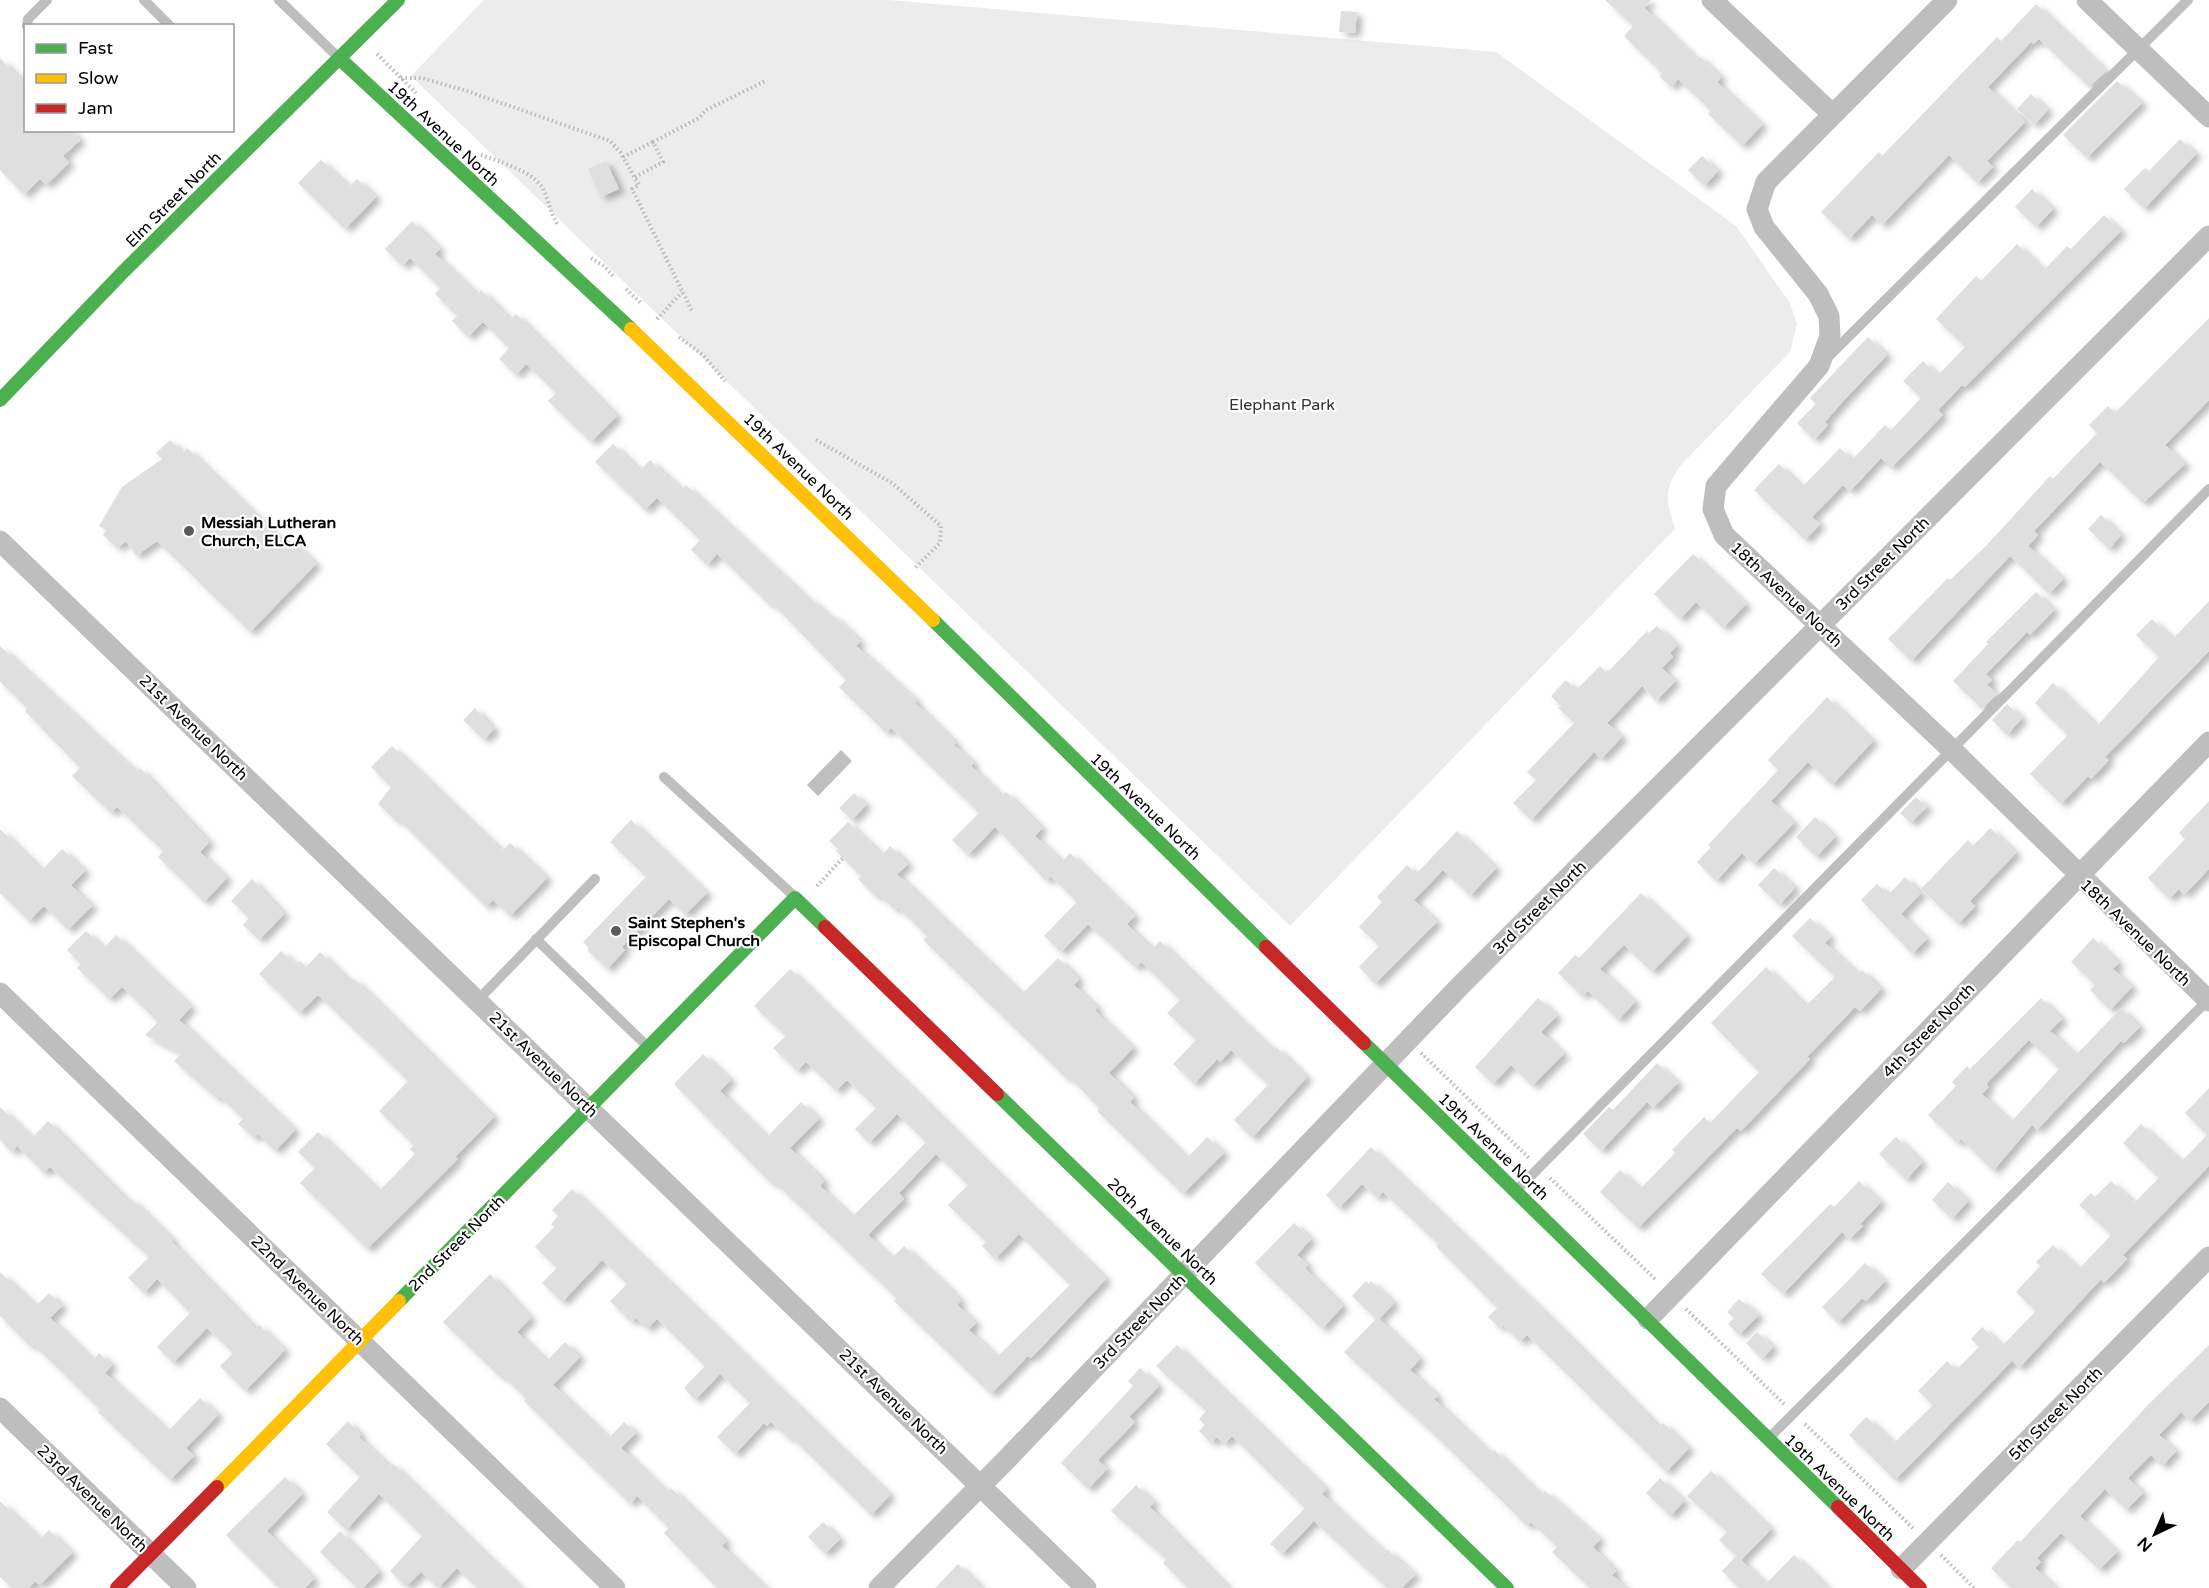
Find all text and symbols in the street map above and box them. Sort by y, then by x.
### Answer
legend [24,24,234,132]
text: Fast [78,37,113,59]
text: Slow [78,67,119,89]
street label: 19th Avenue North [383,77,503,191]
text: Jam [78,97,113,119]
street label: Elm Street North [122,148,226,252]
park label: Elephant Park [1229,395,1335,415]
street label: 19th Avenue North [739,409,858,525]
place label: Messiah Lutheran Church, ELCA [201,513,336,551]
street label: 3rd Street North [1832,513,1934,615]
marker: Messiah Lutheran Church, ELCA [182,524,196,538]
street label: 18th Avenue North [1726,538,1846,652]
street label: 21st Avenue North [135,671,252,785]
street label: 19th Avenue North [1086,749,1205,865]
street label: 3rd Street North [1489,857,1591,959]
street label: 18th Avenue North [2076,875,2195,991]
place label: Saint Stephen's Episcopal Church [628,913,760,951]
marker: Saint Stephen's Episcopal Church [609,924,623,938]
street label: 4th Street North [1878,979,1979,1082]
street label: 21st Avenue North [485,1008,602,1122]
street label: 19th Avenue North [1434,1089,1553,1205]
street label: 20th Avenue North [1103,1174,1222,1290]
street label: 2nd Street North [404,1191,509,1296]
street label: 22nd Avenue North [246,1231,368,1350]
street label: 3rd Street North [1089,1270,1190,1373]
street label: 21st Avenue North [835,1345,952,1459]
street label: 5th Street North [2005,1363,2107,1465]
street label: 19th Avenue North [1780,1430,1899,1546]
street label: 23rd Avenue North [33,1441,152,1557]
north arrow [2125,1504,2185,1564]
text: N [2134,1532,2157,1556]

